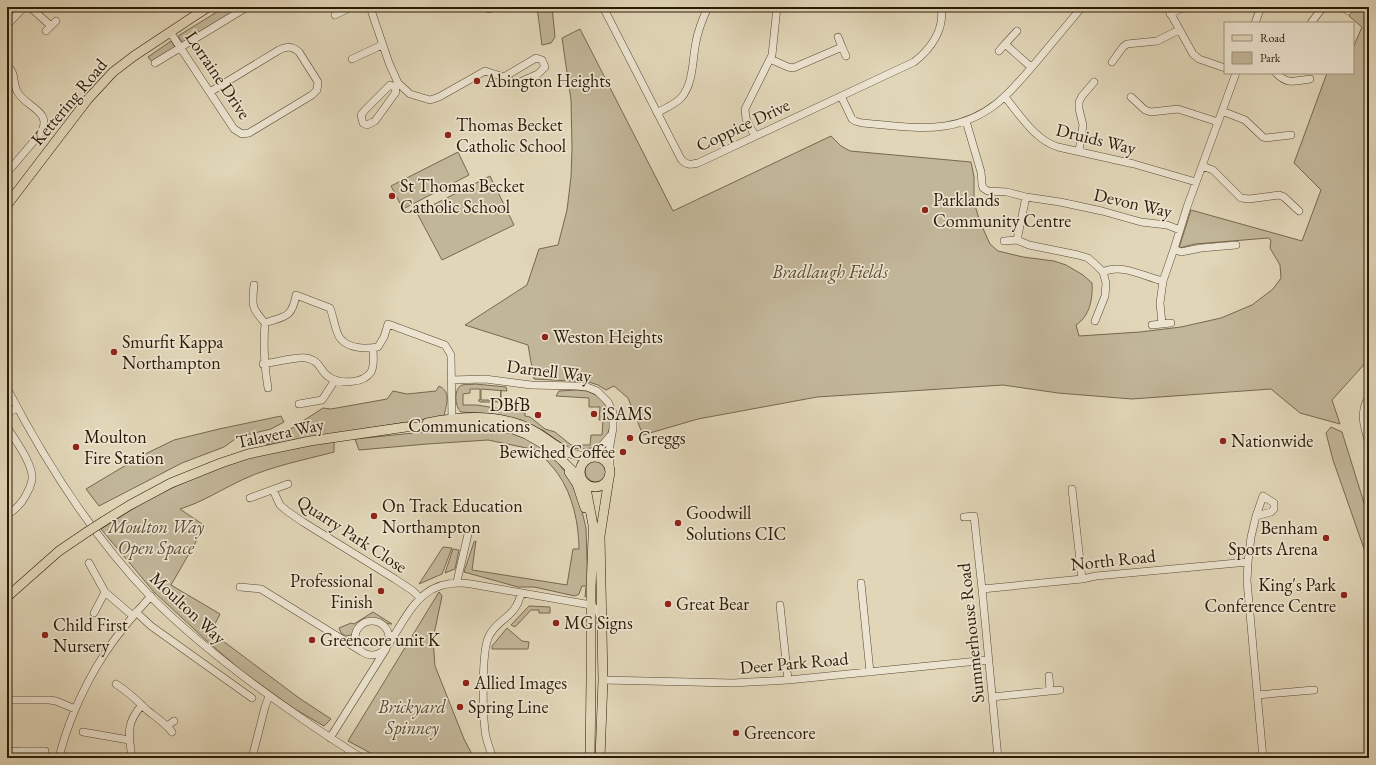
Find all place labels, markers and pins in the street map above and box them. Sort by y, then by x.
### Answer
place label: Abington Heights [484,69,611,92]
marker: Abington Heights [472,76,482,86]
place label: Thomas Becket Catholic School [456,113,566,157]
marker: Thomas Becket Catholic School [443,130,453,140]
place label: St Thomas Becket Catholic School [400,174,525,218]
place label: Parklands Community Centre [933,188,1071,232]
marker: St Thomas Becket Catholic School [387,191,397,201]
marker: Parklands Community Centre [920,205,930,215]
place label: Weston Heights [553,325,663,348]
place label: Smurfit Kappa Northampton [122,330,224,374]
marker: Weston Heights [540,332,550,342]
marker: Smurfit Kappa Northampton [109,347,119,357]
place label: DBfB Communications [408,393,530,437]
place label: iSAMS [602,402,652,425]
marker: iSAMS [589,409,599,419]
marker: DBfB Communications [533,410,543,420]
place label: Moulton Fire Station [84,425,164,469]
place label: Greggs [638,426,686,449]
place label: Nationwide [1231,429,1313,452]
marker: Greggs [625,433,635,443]
marker: Nationwide [1218,436,1228,446]
place label: Bewiched Coffee [499,440,615,463]
marker: Moulton Fire Station [71,442,81,452]
marker: Bewiched Coffee [618,447,628,457]
place label: On Track Education Northampton [382,494,523,538]
place label: Goodwill Solutions CIC [686,501,786,545]
marker: On Track Education Northampton [369,511,379,521]
place label: Benham Sports Arena [1228,516,1319,560]
marker: Goodwill Solutions CIC [673,518,683,528]
marker: Benham Sports Arena [1321,533,1331,543]
place label: Professional Finish [290,569,373,613]
place label: King's Park Conference Centre [1204,573,1337,617]
marker: Professional Finish [376,586,386,596]
marker: King's Park Conference Centre [1339,590,1349,600]
place label: Great Bear [676,592,749,615]
marker: Great Bear [663,599,673,609]
place label: MG Signs [564,611,633,634]
place label: Child First Nursery [53,613,128,657]
marker: MG Signs [551,618,561,628]
place label: Greencore unit K [320,628,441,651]
marker: Child First Nursery [40,630,50,640]
marker: Greencore unit K [307,635,317,645]
place label: Allied Images [473,671,567,694]
marker: Allied Images [461,678,471,688]
place label: Spring Line [468,695,549,718]
marker: Spring Line [455,702,465,712]
place label: Greencore [744,721,815,744]
marker: Greencore [731,728,741,738]

